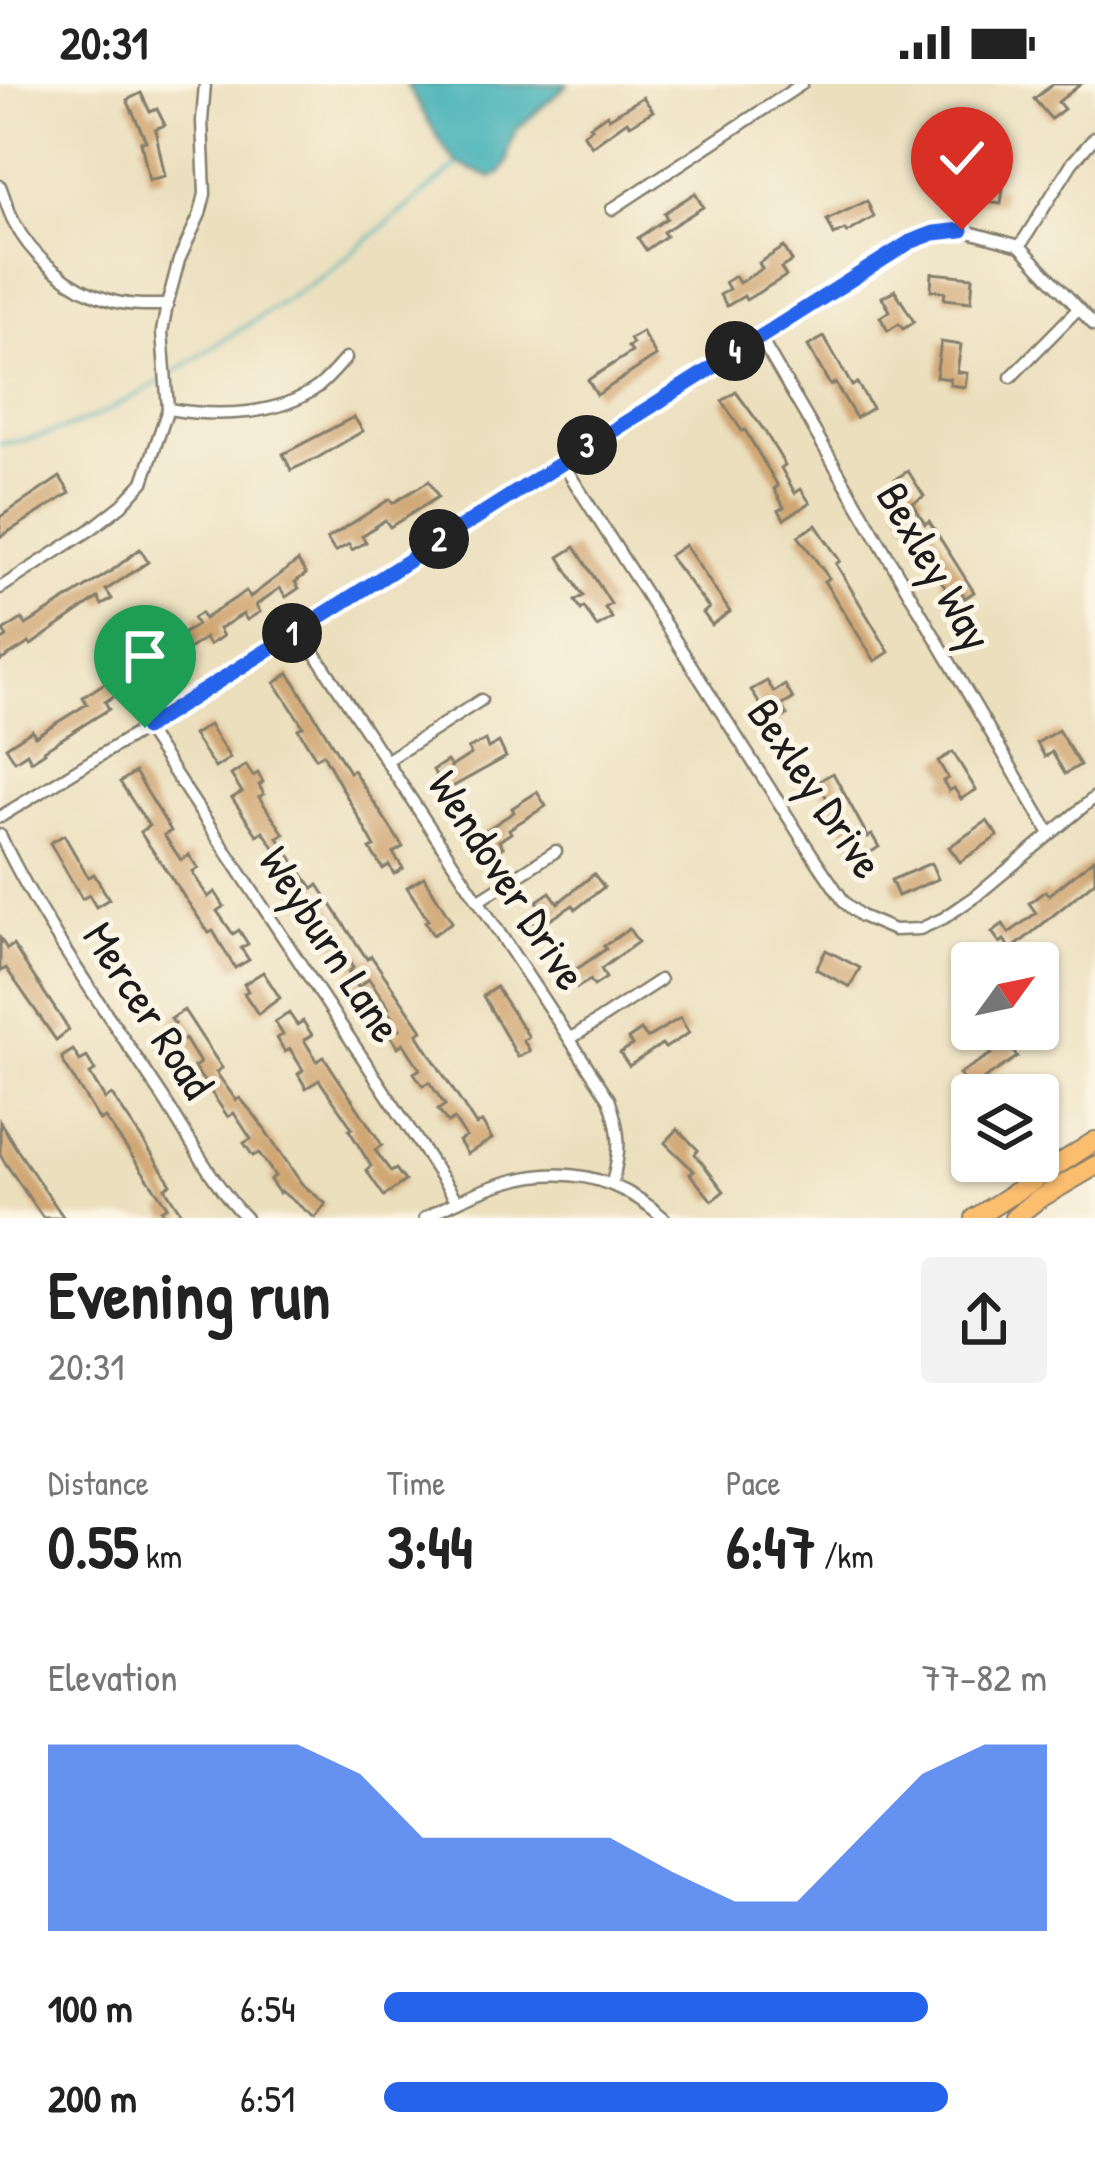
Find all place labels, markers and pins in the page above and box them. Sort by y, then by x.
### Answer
pin [911,107,1013,230]
pin: 4 [705,321,765,381]
pin: 3 [557,415,617,475]
pin: 2 [409,509,469,569]
pin: 1 [262,603,322,663]
pin [94,605,196,728]

